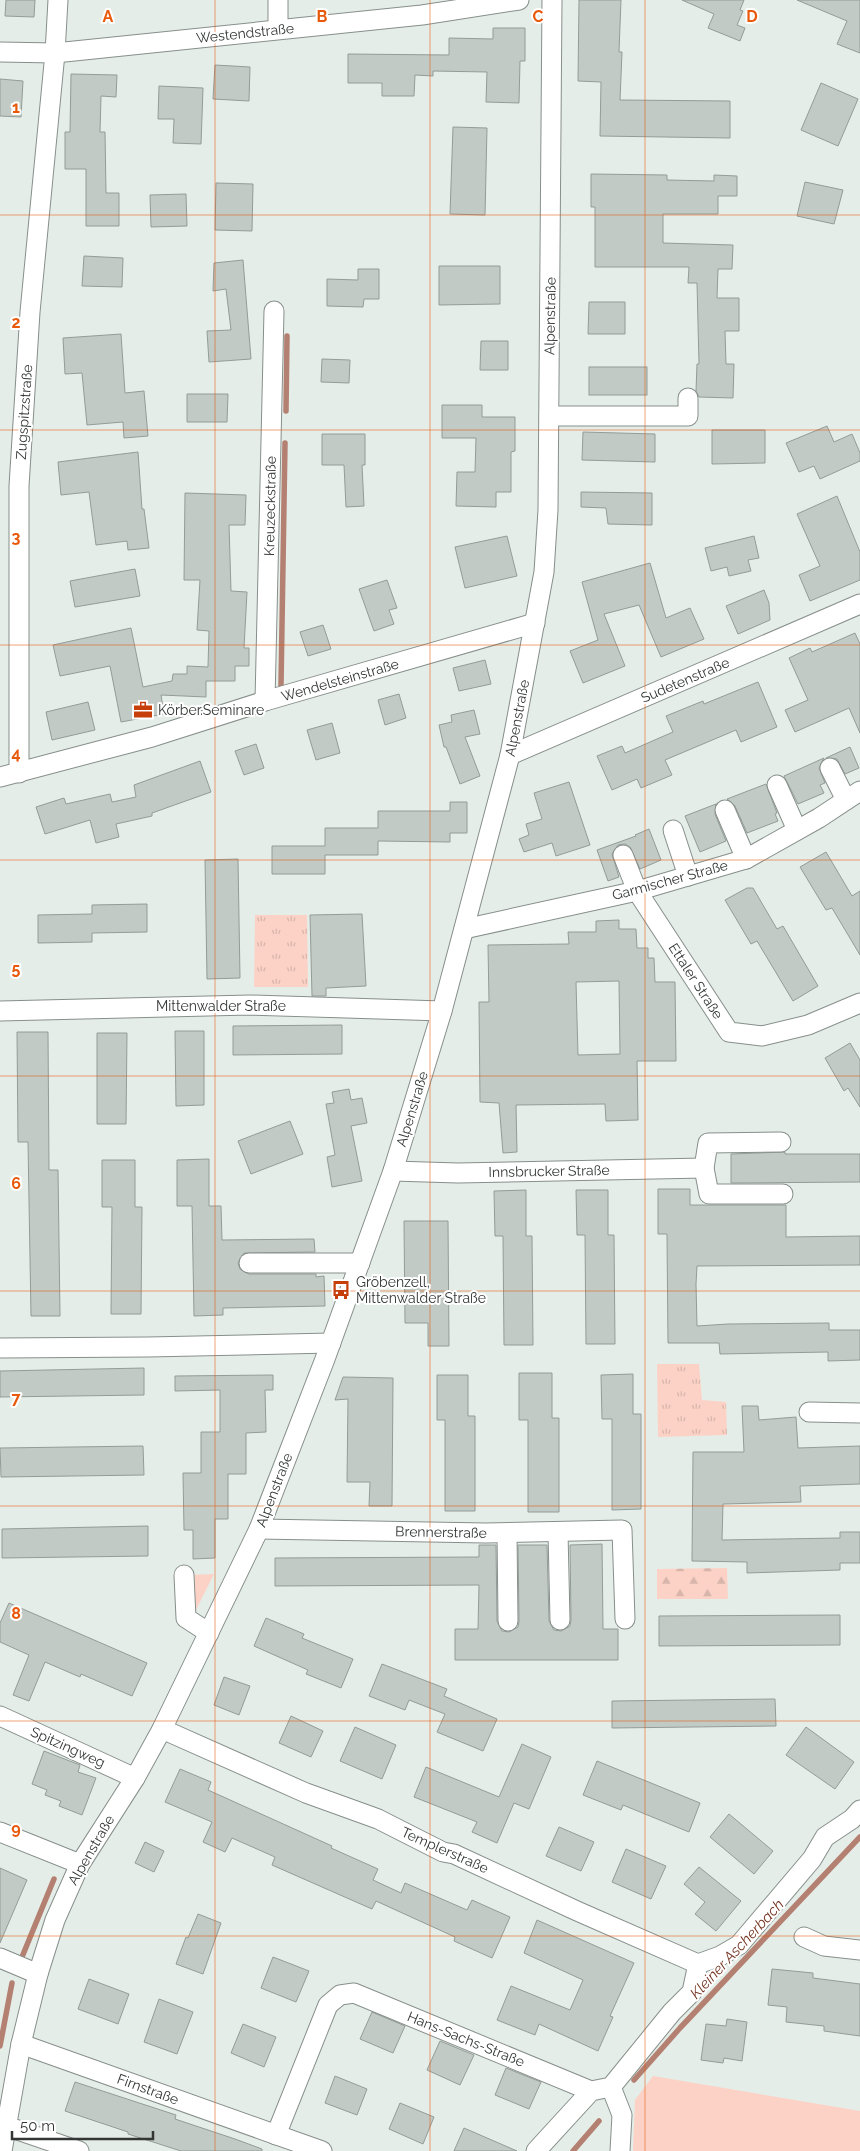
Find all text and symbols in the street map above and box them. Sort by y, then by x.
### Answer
text: A [103,7,114,26]
text: B [317,7,328,26]
text: C [533,7,544,26]
text: D [746,7,758,26]
street label: Westendstraße [195,20,295,46]
text: 1 [12,98,20,117]
street label: Alpenstraße [541,277,559,355]
text: 2 [11,313,21,332]
street label: Zugspitzstraße [13,364,35,460]
street label: Kreuzeckstraße [261,456,279,556]
text: 3 [12,528,21,547]
street label: Sudetenstraße [638,654,732,706]
street label: Wendelsteinstraße [279,656,401,704]
street label: Alpenstraße [502,678,532,758]
office icon: Körber.Seminare [132,699,154,721]
place label: Körber.Seminare [158,702,264,718]
text: 4 [11,744,21,763]
street label: Garmischer Straße [610,857,730,903]
street label: Ettaler Straße [666,940,726,1022]
text: 5 [12,959,21,978]
street label: Mittenwalder Straße [156,998,286,1014]
street label: Alpenstraße [393,1069,431,1149]
street label: Innsbrucker Straße [488,1162,610,1180]
text: 6 [11,1174,21,1193]
place label: Gröbenzell, Mittenwalder Straße [356,1274,486,1306]
bus stop icon: Gröbenzell, Mittenwalder Straße [330,1279,352,1301]
text: 7 [12,1389,21,1408]
street label: Alpenstraße [253,1451,295,1529]
street label: Brennerstraße [395,1523,487,1541]
text: 8 [11,1604,21,1623]
street label: Spitzingweg [28,1723,108,1771]
street label: Alpenstraße [65,1812,117,1888]
text: 9 [11,1819,21,1838]
street label: Templerstraße [399,1824,491,1876]
water label: Kleiner Ascherbach [686,1896,788,2002]
street label: Hans-Sachs-Straße [405,2008,527,2070]
street label: Firnstraße [115,2070,181,2108]
scale bar [12,2108,154,2140]
text: 50 m [20,2117,55,2135]

